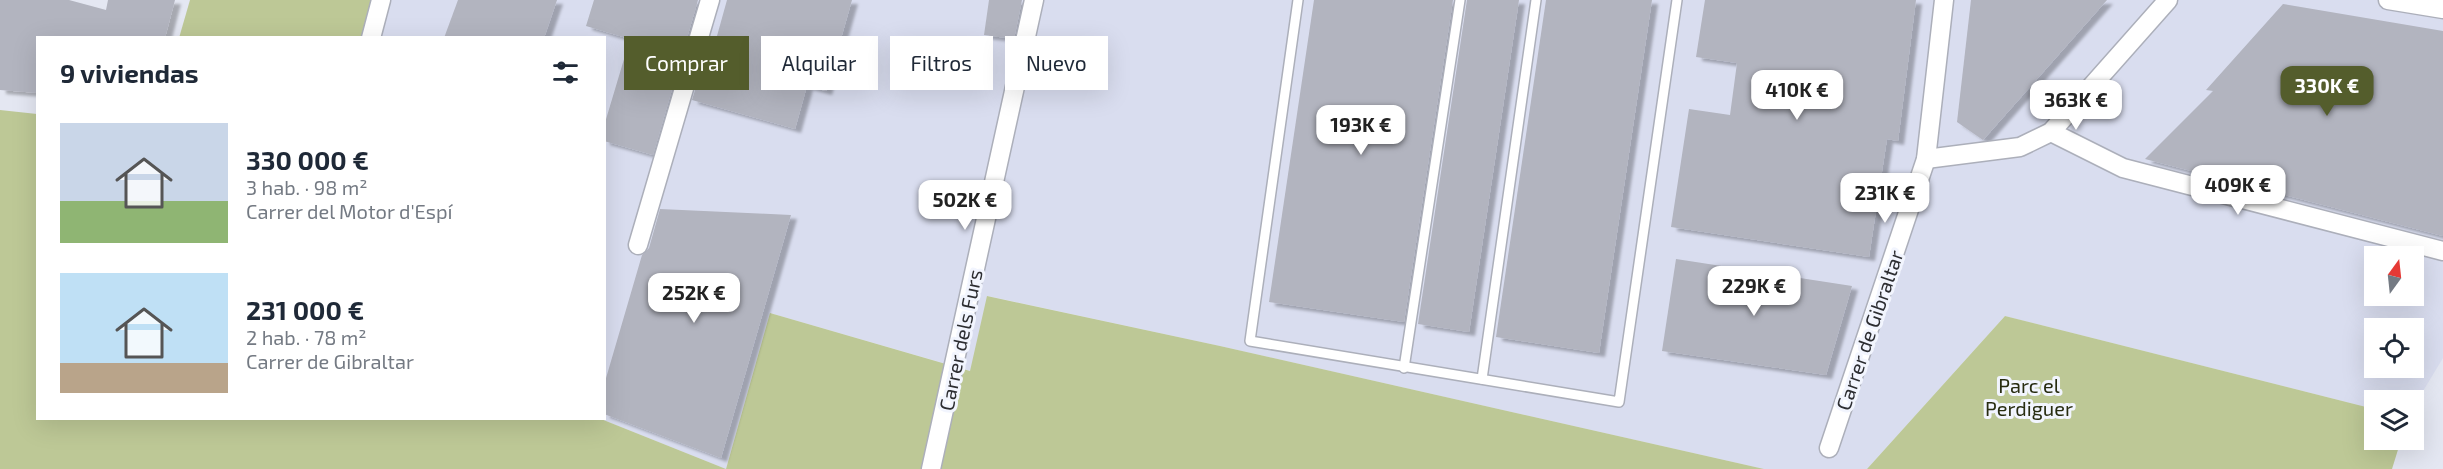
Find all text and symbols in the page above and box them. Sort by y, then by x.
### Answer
chip: Comprar [624,36,749,90]
chip: Alquilar [761,36,878,90]
chip: Filtros [890,36,993,90]
chip: Nuevo [1005,36,1108,90]
icon: filters [549,56,582,89]
text: 9 viviendas [60,57,199,88]
pin: 330K € [2278,66,2376,117]
pin: 410K € [1748,70,1846,121]
text: 330K € [2295,73,2359,97]
text: 410K € [1765,77,1829,101]
pin: 363K € [2027,80,2125,131]
text: 363K € [2044,87,2108,111]
pin: 193K € [1312,105,1410,156]
text: 193K € [1330,112,1392,136]
text: 330 000 € [246,144,369,175]
icon: home [108,147,180,219]
pin: 409K € [2189,165,2287,216]
text: 409K € [2205,172,2271,196]
pin: 231K € [1836,173,1934,224]
text: 3 hab. · 98 m² [246,175,368,199]
pin: 502K € [916,180,1014,231]
text: 231K € [1854,180,1916,204]
text: 502K € [933,187,997,211]
text: Carrer del Motor d'Espí [246,199,453,223]
north arrow [2364,246,2424,306]
map controls [2364,246,2424,450]
street label: Carrer de Gibraltar [1830,247,1908,413]
pin: 229K € [1705,266,1803,317]
street label: Carrer dels Furs [933,267,987,413]
pin: 252K € [645,273,743,324]
text: 229K € [1722,273,1786,297]
text: 252K € [662,280,726,304]
text: 231 000 € [246,294,364,325]
icon: home [108,297,180,369]
button: locate [2364,318,2424,378]
text: 2 hab. · 78 m² [246,325,367,349]
text: Carrer de Gibraltar [246,349,414,373]
park label: Parc el Perdiguer [1985,373,2073,420]
button: layers [2364,390,2424,450]

